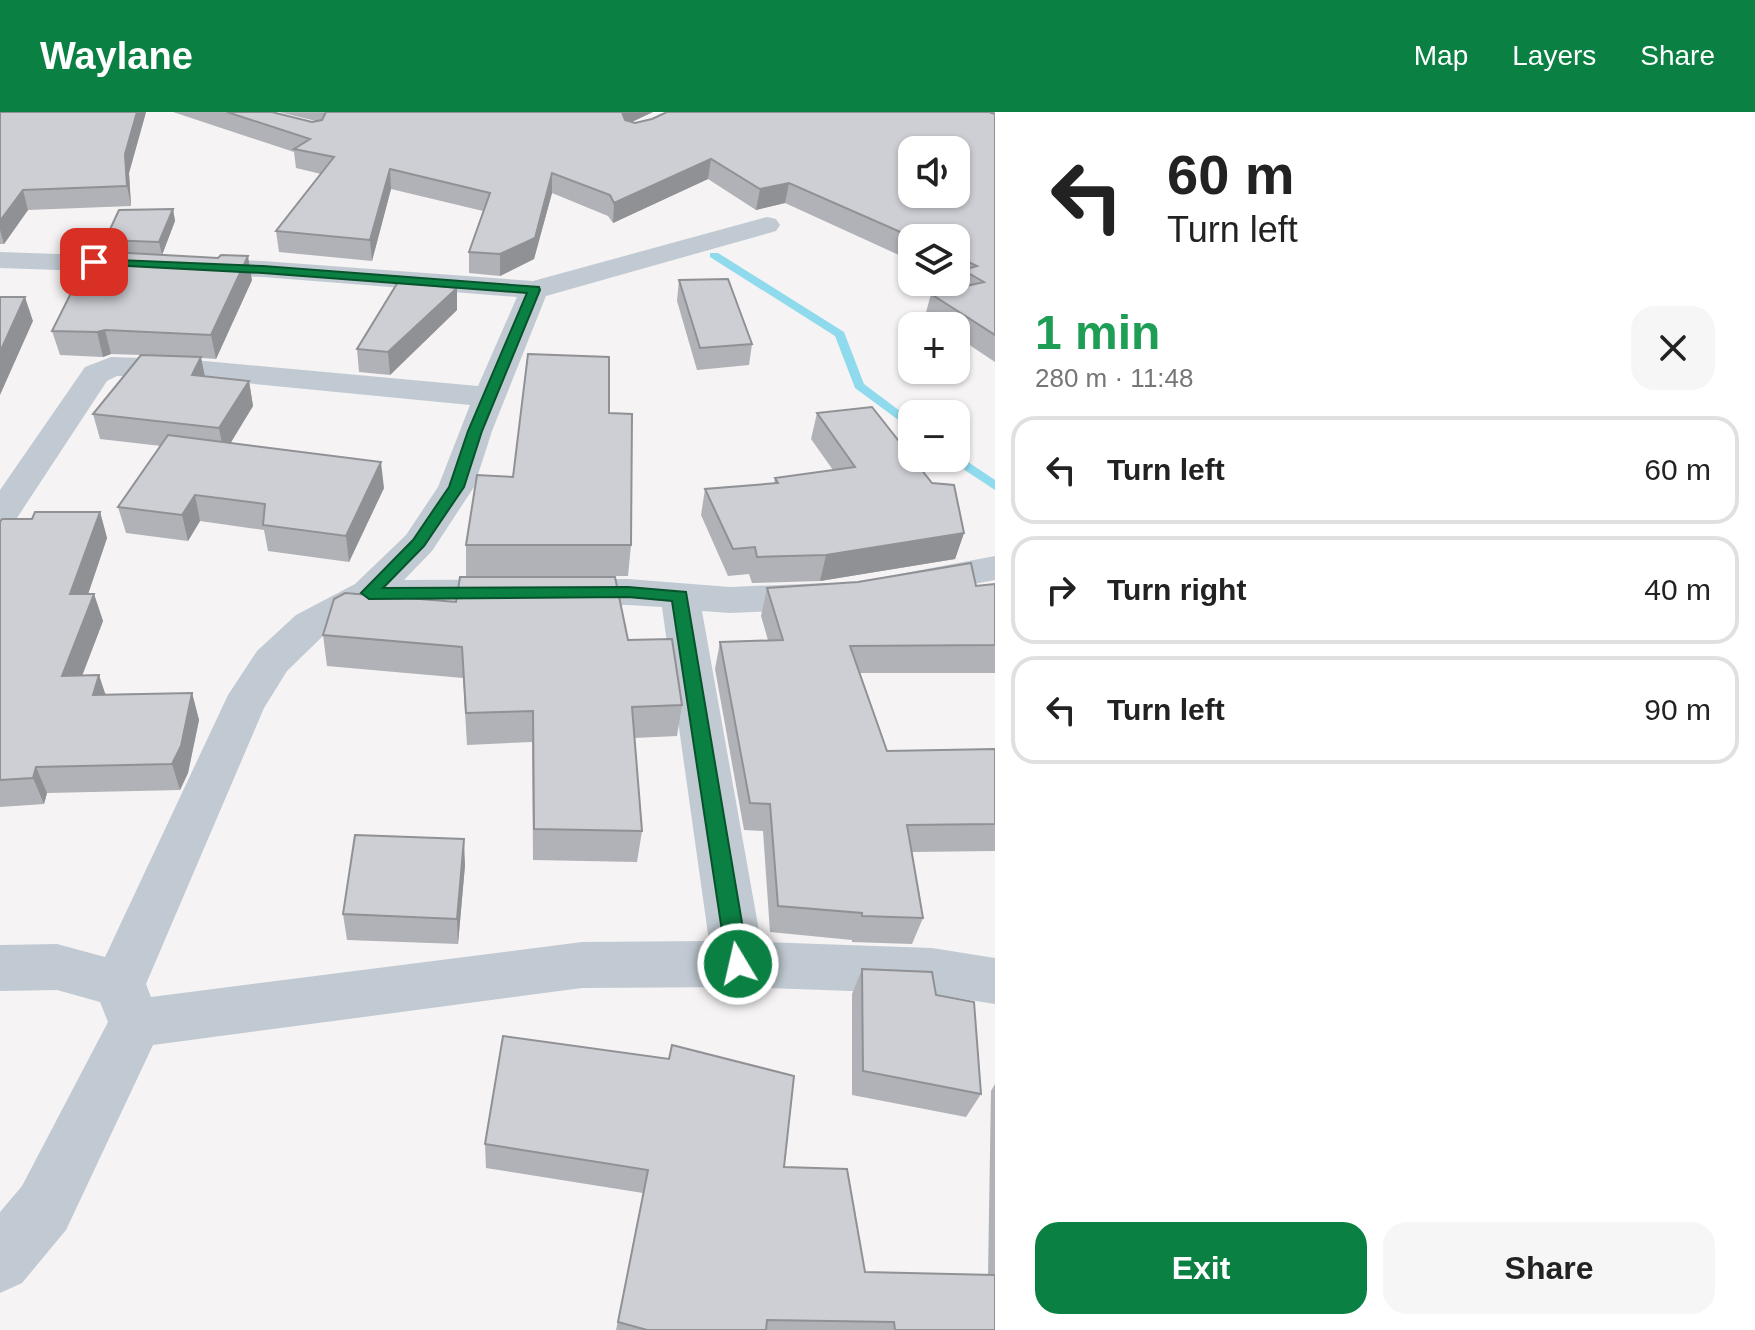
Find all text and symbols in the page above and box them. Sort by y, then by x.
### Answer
text: Waylane [40,35,193,77]
text: Map [1414,40,1468,71]
text: Layers [1512,40,1596,71]
text: Share [1640,40,1715,71]
map controls [898,136,970,472]
button: sound [898,136,970,208]
text: 60 m [1167,143,1295,206]
icon: left [1035,144,1139,248]
text: Turn left [1167,209,1298,250]
button: layers [898,224,970,296]
pin [60,228,128,296]
icon: arrive [72,240,116,284]
text: 1 min [1035,306,1160,359]
button: close [1631,306,1715,390]
button: + [898,312,970,384]
text: 280 m · 11:48 [1035,363,1194,393]
button: − [898,400,970,472]
icon: left [1039,448,1083,492]
text: Turn left [1107,453,1225,486]
text: 60 m [1644,453,1711,486]
icon: right [1039,568,1083,612]
text: Turn right [1107,573,1246,606]
text: 40 m [1644,573,1711,606]
icon: left [1039,688,1083,732]
text: Turn left [1107,693,1225,726]
text: 90 m [1644,693,1711,726]
position arrow [696,922,780,1006]
button: Exit [1035,1222,1367,1314]
button: Share [1383,1222,1715,1314]

